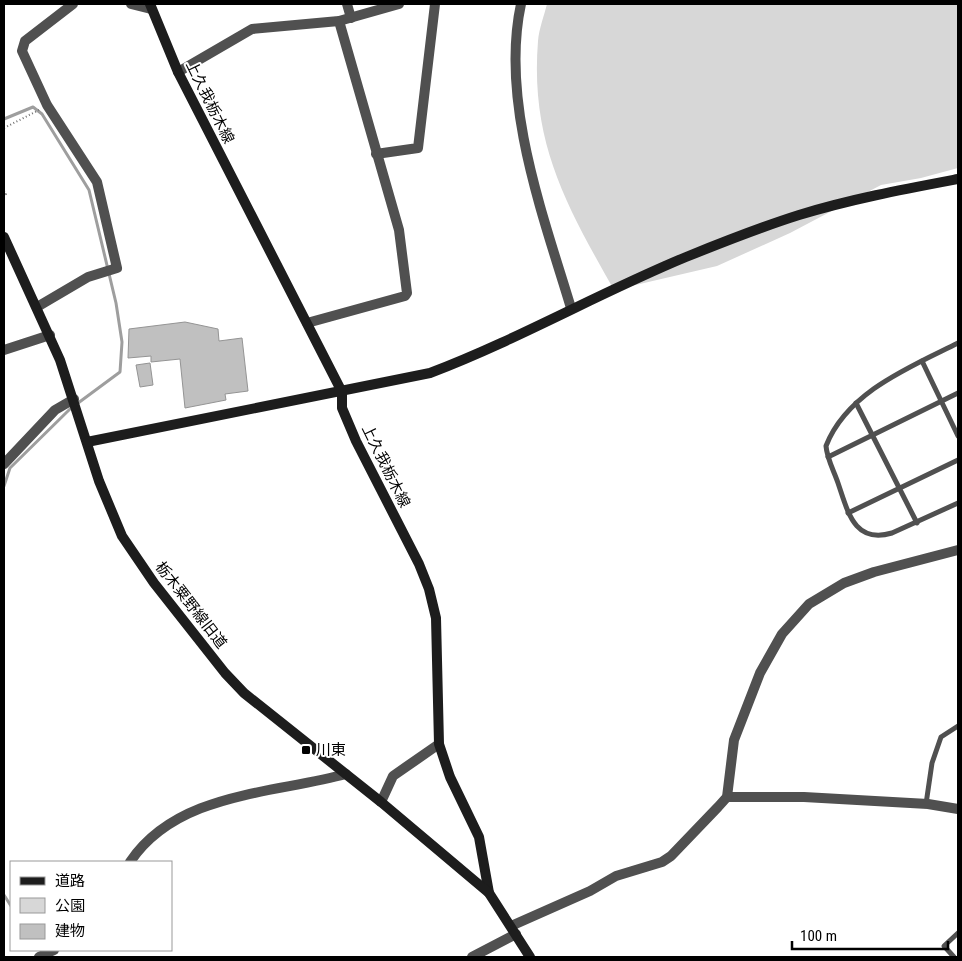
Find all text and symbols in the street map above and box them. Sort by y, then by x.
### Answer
street label: 上久我栃木線 [182,58,238,146]
street label: 上久我栃木線 [358,422,414,510]
street label: 栃木粟野線旧道 [152,558,230,652]
place label: 川東 [316,741,346,759]
marker: 川東 [300,744,312,756]
legend [10,861,172,951]
text: 道路 [55,872,85,890]
text: 公園 [55,897,85,915]
scale bar [792,918,948,950]
text: 建物 [55,922,85,940]
text: 100 m [800,927,837,945]

